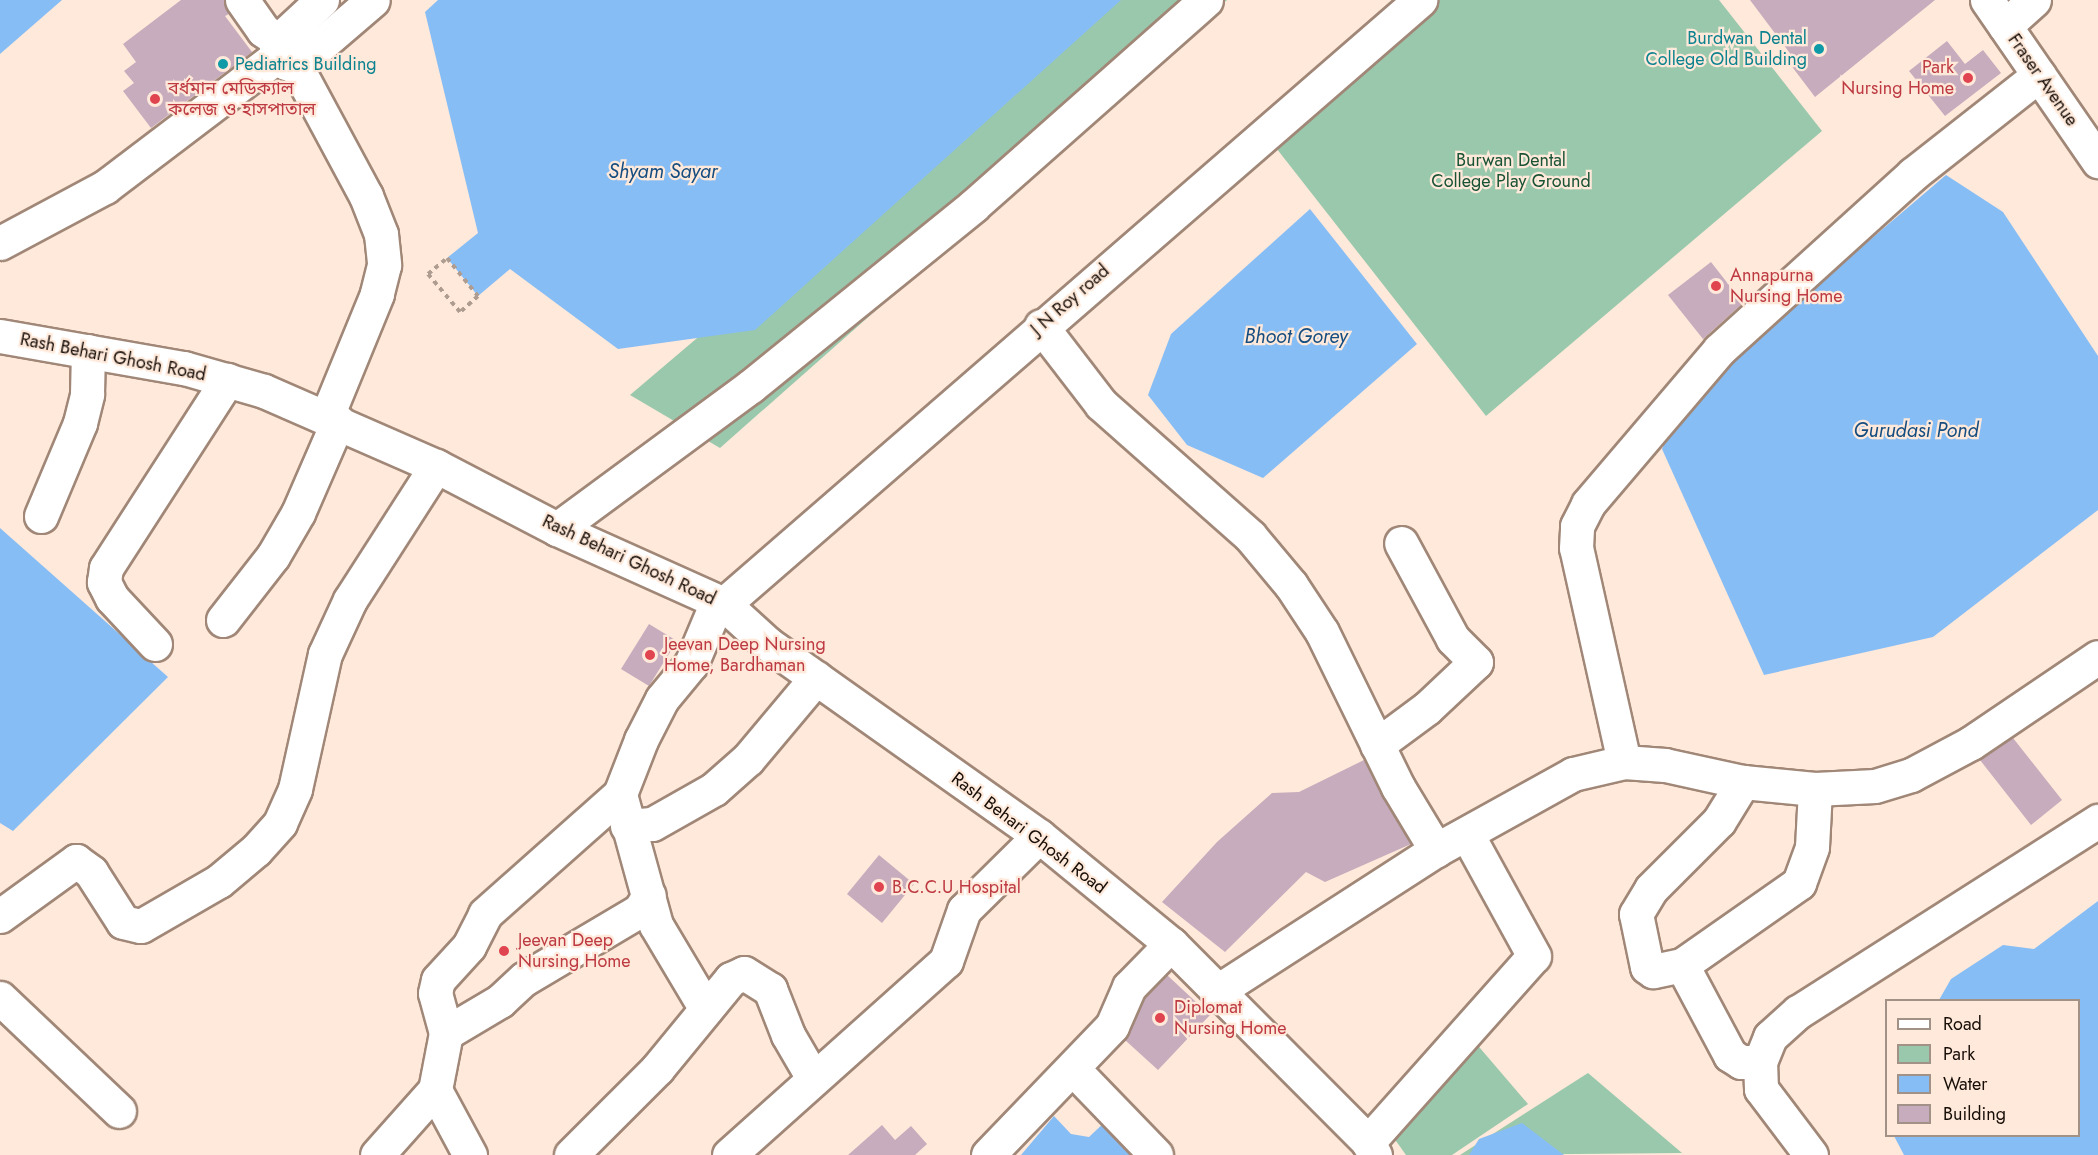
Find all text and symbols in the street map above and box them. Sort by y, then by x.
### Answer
place label: Burdwan Dental College Old Building [1645,28,1807,70]
street label: Fraser Avenue [2003,30,2083,130]
marker: Burdwan Dental College Old Building [1812,42,1826,56]
place label: Pediatrics Building [235,53,377,75]
marker: Pediatrics Building [216,57,230,71]
place label: Park Nursing Home [1841,57,1954,100]
marker: Park Nursing Home [1959,69,1977,87]
place label: বর্ধমান মেডিক্যাল কলেজ ও হাসপাতাল [168,78,316,121]
marker: বর্ধমান মেডিক্যাল কলেজ ও হাসপাতাল [146,90,164,108]
park label: Burwan Dental College Play Ground [1431,150,1591,192]
water label: Shyam Sayar [608,159,718,183]
street label: J N Roy road [1026,260,1114,340]
place label: Annapurna Nursing Home [1730,265,1843,308]
marker: Annapurna Nursing Home [1707,277,1725,295]
water label: Bhoot Gorey [1244,324,1348,348]
street label: Rash Behari Ghosh Road [18,328,208,386]
water label: Gurudasi Pond [1854,418,1978,442]
street label: Rash Behari Ghosh Road [539,510,719,610]
place label: Jeevan Deep Nursing Home, Bardhaman [664,634,826,676]
marker: Jeevan Deep Nursing Home, Bardhaman [641,646,659,664]
street label: Rash Behari Ghosh Road [947,768,1111,898]
place label: B.C.C.U Hospital [892,876,1021,898]
marker: B.C.C.U Hospital [870,878,888,896]
place label: Jeevan Deep Nursing Home [518,930,631,972]
marker: Jeevan Deep Nursing Home [495,942,513,960]
place label: Diplomat Nursing Home [1174,997,1287,1040]
legend [1885,999,2080,1137]
marker: Diplomat Nursing Home [1151,1009,1169,1027]
text: Road [1943,1011,1982,1037]
text: Park [1943,1041,1975,1067]
text: Water [1943,1071,1987,1097]
text: Building [1943,1101,2006,1127]

